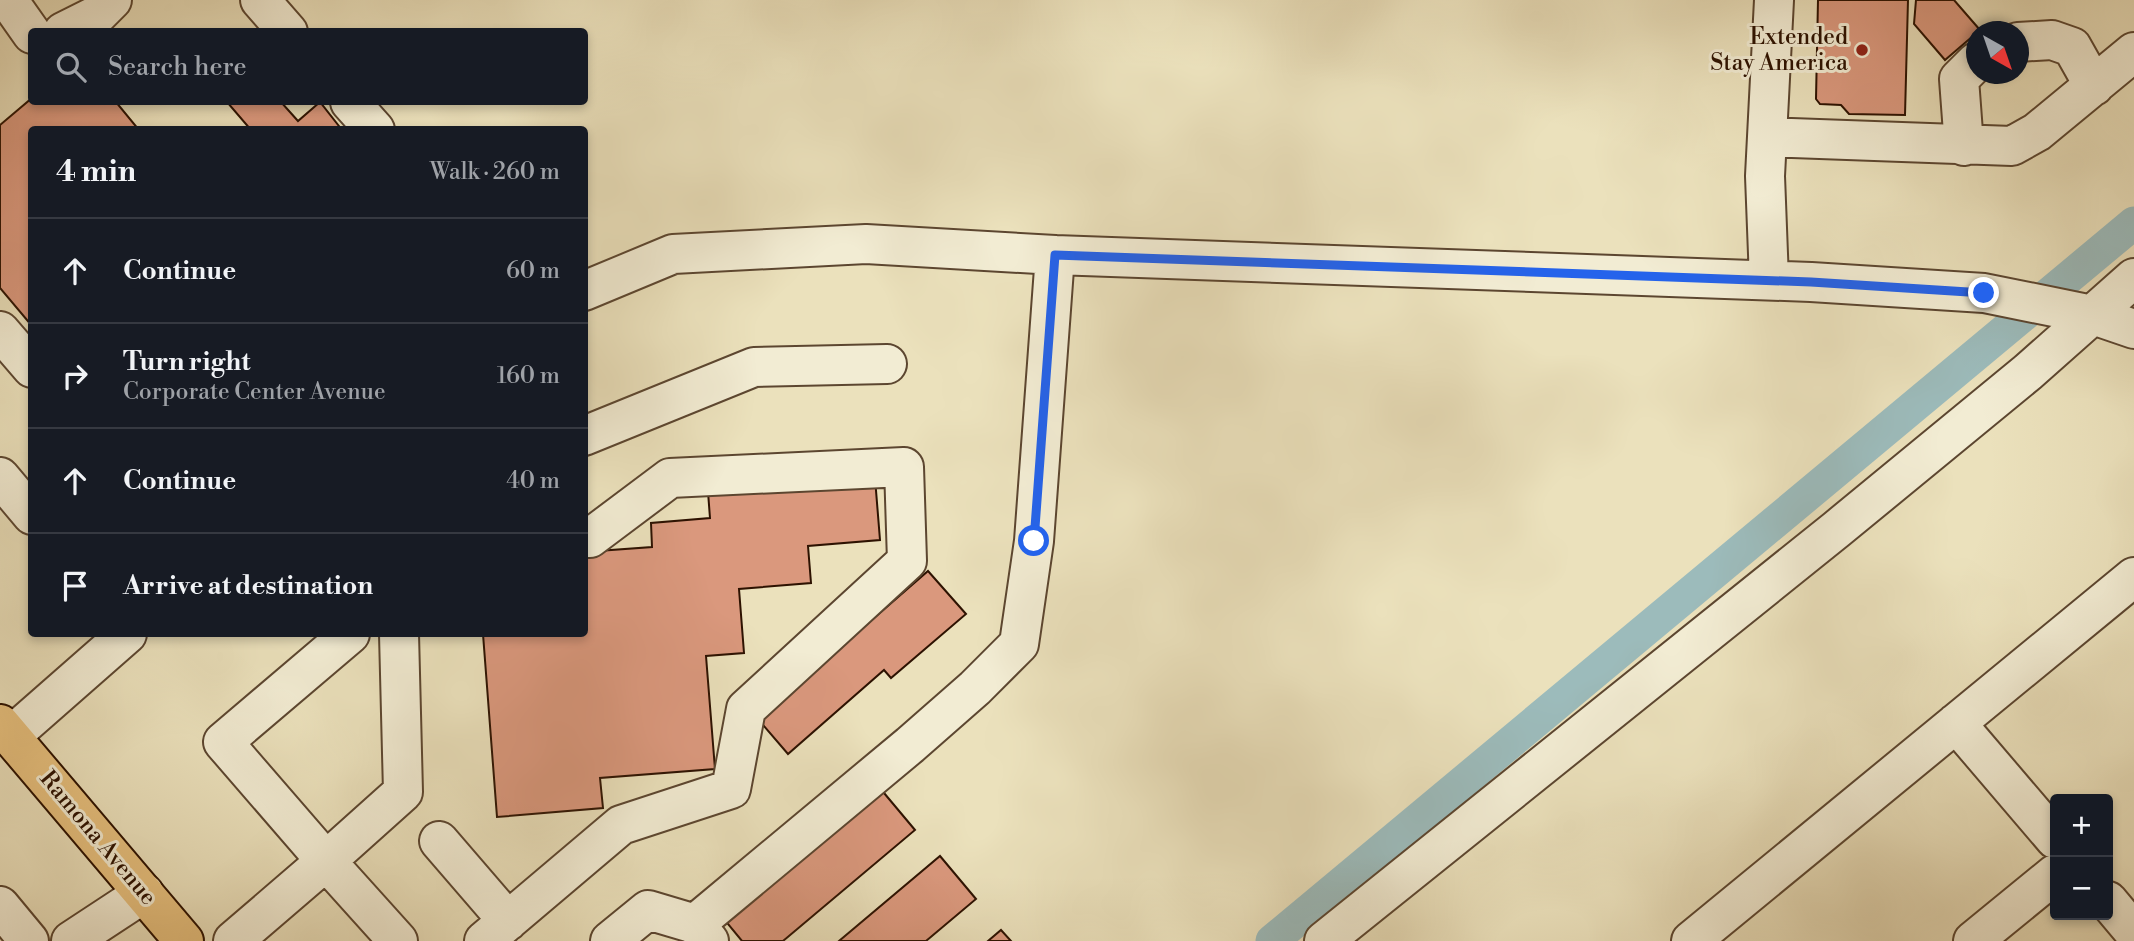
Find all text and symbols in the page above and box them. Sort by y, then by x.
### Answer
north arrow [1966,21,2029,84]
place label: Extended Stay America [1710,23,1848,77]
search box [28,28,588,105]
marker: Extended Stay America [1854,42,1870,58]
icon: search [52,48,90,86]
text: Search here [108,51,247,83]
text: 4 min [56,153,136,191]
text: Walk · 260 m [430,158,560,186]
icon: ahead [56,252,94,290]
text: Continue [123,255,236,287]
text: 60 m [506,257,560,285]
route end [1968,277,1999,308]
text: Turn right [123,346,251,378]
icon: right [56,357,94,395]
text: 160 m [497,362,560,390]
text: Corporate Center Avenue [123,378,386,406]
icon: ahead [56,462,94,500]
text: Continue [123,465,236,497]
text: 40 m [506,467,560,495]
route start [1018,525,1049,556]
icon: arrive [56,567,94,605]
text: Arrive at destination [123,570,373,602]
street label: Ramona Avenue [34,765,162,911]
map controls [2050,794,2113,920]
button: + [2050,794,2113,857]
button: − [2050,857,2113,920]

